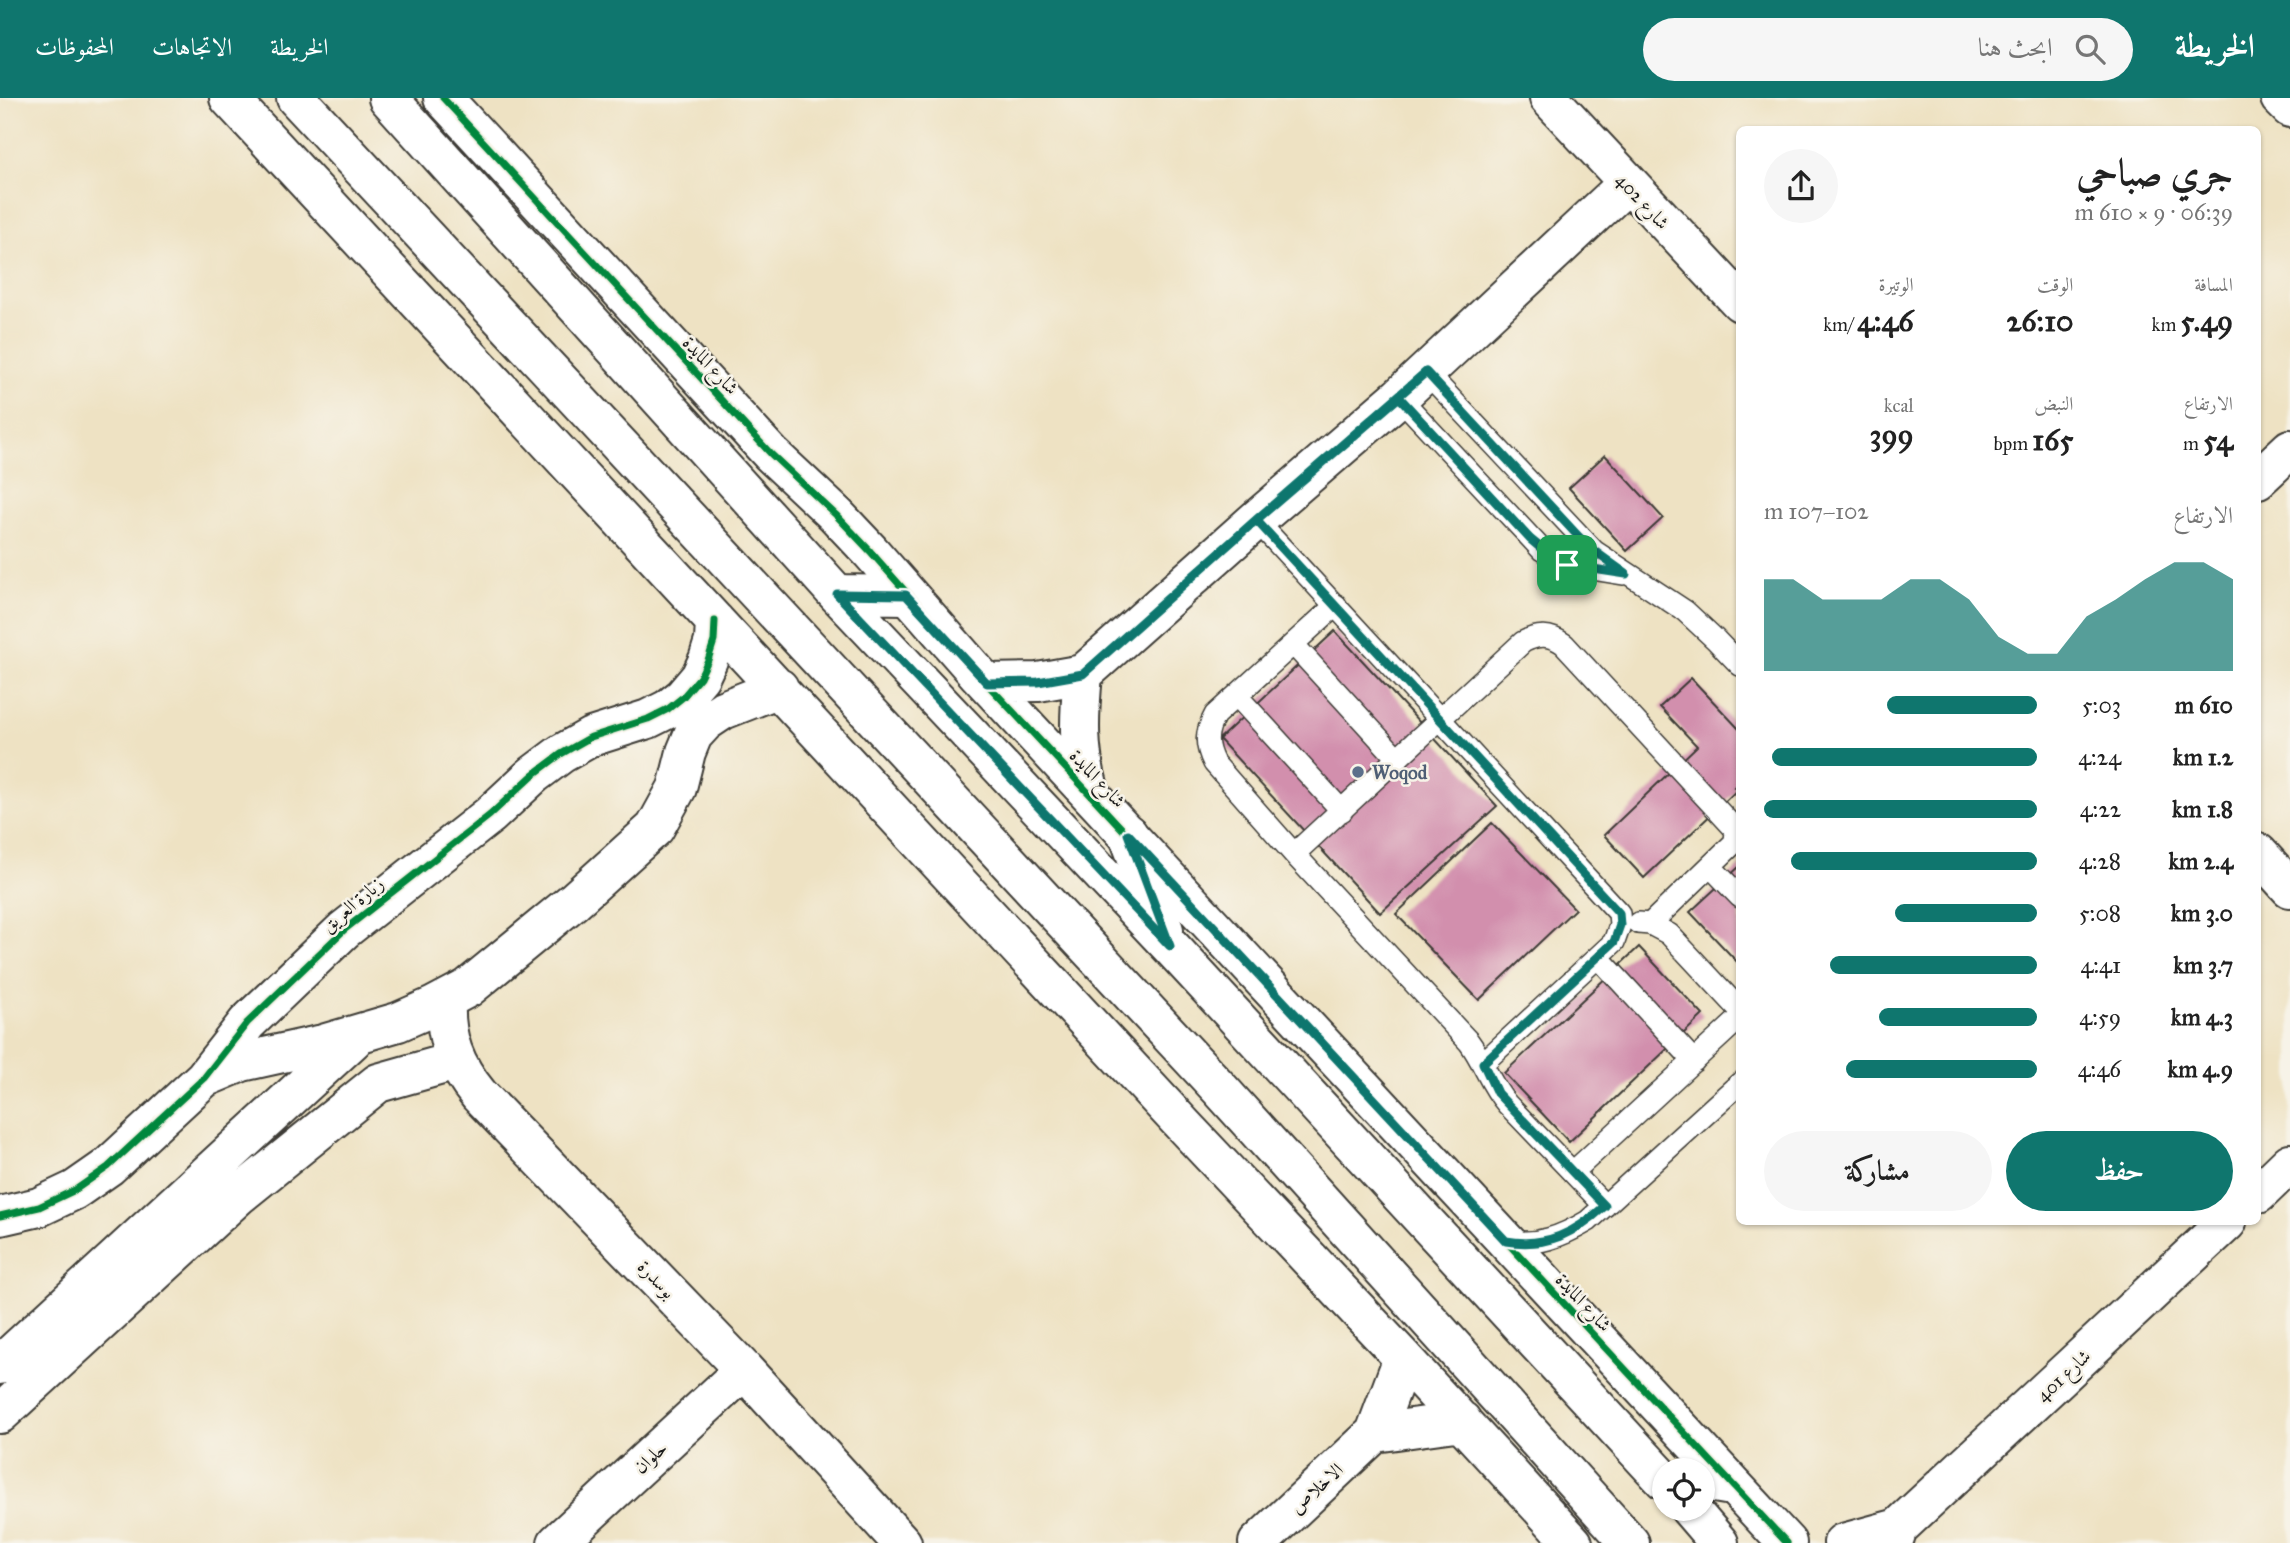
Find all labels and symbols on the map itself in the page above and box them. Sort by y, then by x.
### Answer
street label: شارع 402 [1608,169,1674,237]
street label: شارع المايدة [675,331,743,402]
pin [1537,535,1597,595]
street label: شارع المايدة [1062,744,1130,815]
place label: Woqod [1372,761,1428,785]
marker: Woqod [1350,764,1366,780]
street label: زبارة العريق [317,872,389,938]
street label: بوسدرة [632,1255,680,1304]
street label: شارع المايدة [1548,1268,1616,1339]
street label: شارع 401 [2031,1344,2098,1409]
street label: حلوان [629,1436,672,1479]
street label: الاخلاص [1285,1458,1348,1519]

